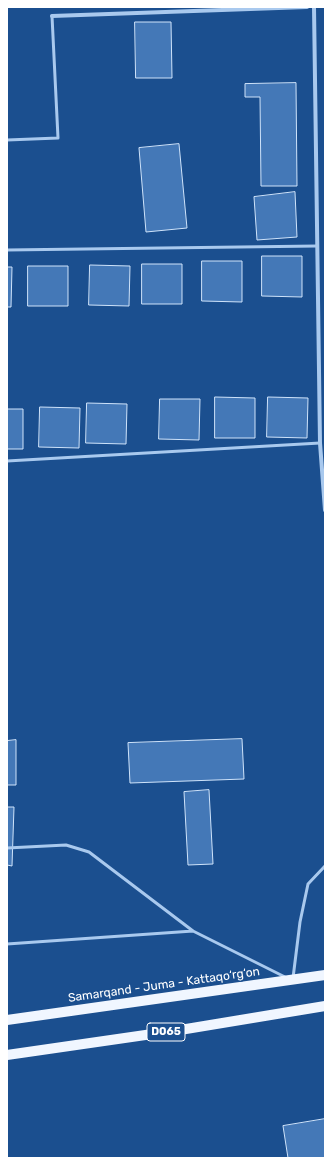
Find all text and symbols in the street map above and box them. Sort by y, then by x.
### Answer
street label: Samarqand - Juma - Kattaqo‘rg‘on [67,964,261,1006]
road number: D065 [147,1023,185,1041]

